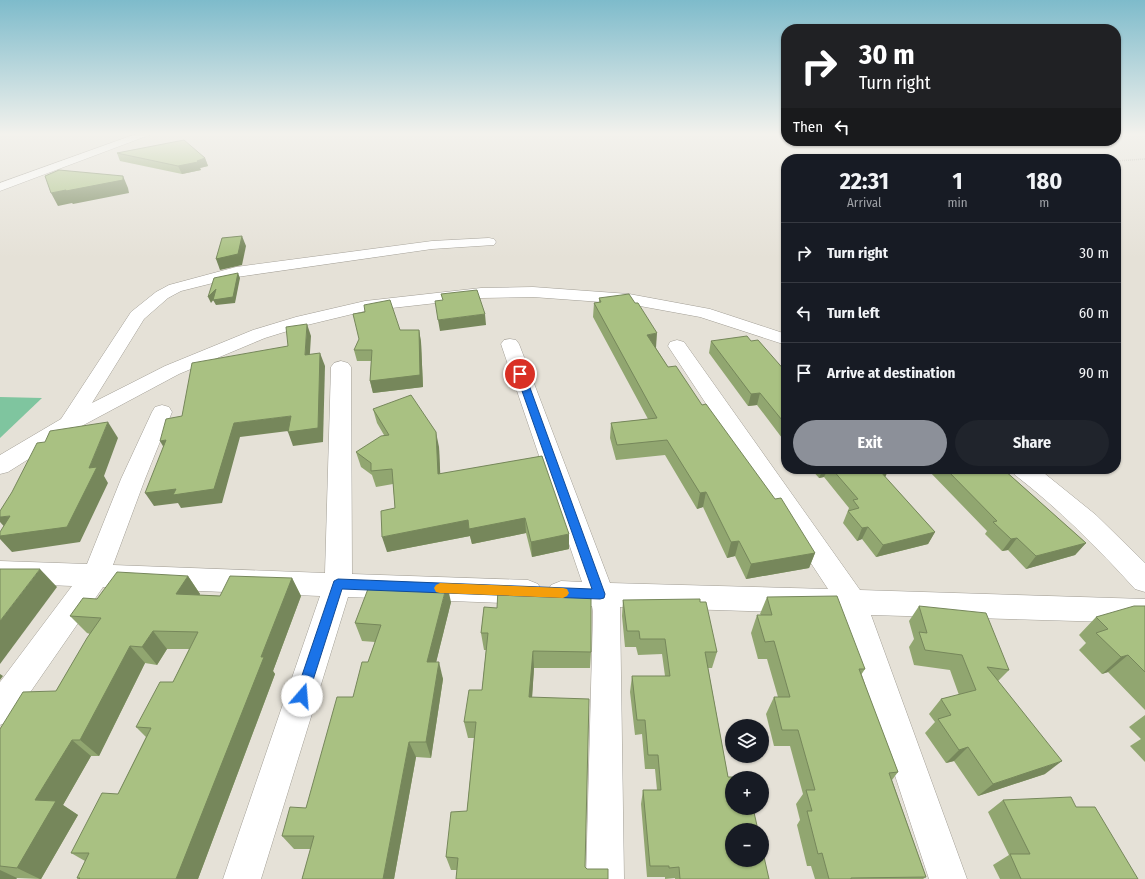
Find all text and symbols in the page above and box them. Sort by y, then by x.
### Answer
text: 30 m [859,38,915,71]
icon: right [793,40,845,92]
text: Turn right [859,72,931,94]
icon: left [831,116,853,138]
text: Then [793,118,823,136]
text: 22:31 [840,167,889,195]
text: 1 [953,167,963,195]
text: 180 [1026,167,1062,195]
text: Arrival [847,195,881,210]
text: min [948,195,968,210]
text: m [1039,195,1049,210]
icon: right [793,242,815,264]
text: Turn right [827,244,888,262]
text: 30 m [1079,244,1109,262]
icon: left [793,302,815,324]
text: Turn left [827,304,880,322]
text: 60 m [1079,304,1109,322]
pin [503,357,537,391]
icon: arrive [793,362,815,384]
icon: arrive [509,363,531,385]
text: Arrive at destination [827,364,955,382]
text: 90 m [1079,364,1109,382]
button: Exit [793,420,947,466]
button: Share [955,420,1109,466]
position arrow [281,675,323,717]
map controls [725,719,769,867]
button: layers [725,719,769,763]
button: + [725,771,769,815]
button: − [725,823,769,867]

